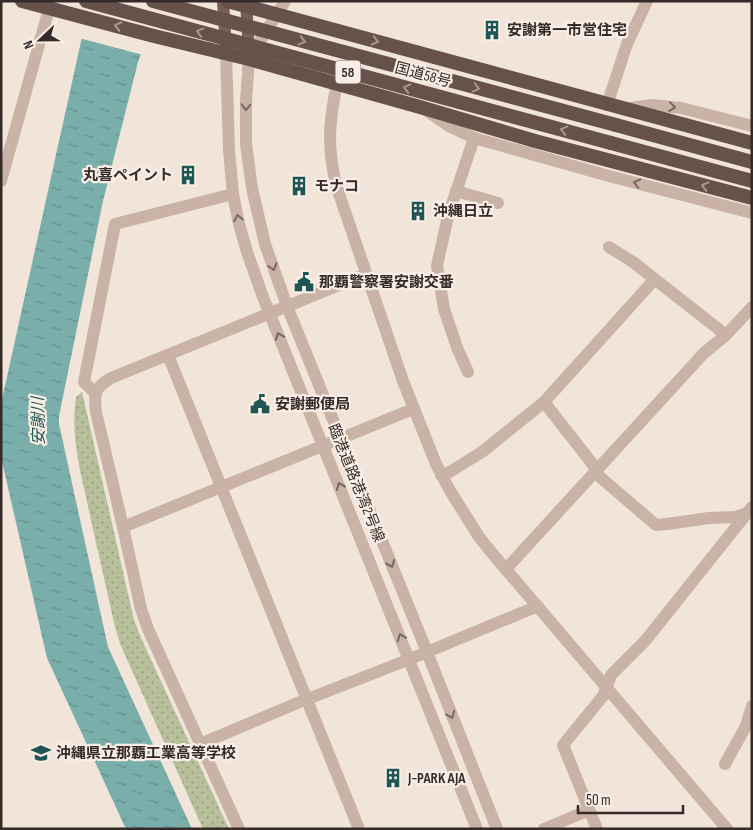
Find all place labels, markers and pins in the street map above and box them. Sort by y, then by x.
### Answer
building icon: 安謝第一市営住宅 [481,19,503,41]
place label: 安謝第一市営住宅 [507,21,627,40]
building icon: 丸喜ペイント [177,164,199,186]
place label: 丸喜ペイント [83,166,173,185]
building icon: モナコ [288,175,310,197]
place label: モナコ [314,177,359,196]
building icon: 沖縄日立 [407,200,429,222]
place label: 沖縄日立 [433,202,493,221]
public building icon: 那覇警察署安謝交番 [293,271,315,293]
place label: 那覇警察署安謝交番 [319,273,454,292]
public building icon: 安謝郵便局 [249,393,271,415]
place label: 安謝郵便局 [275,395,350,414]
school or university icon: 沖縄県立那覇工業高等学校 [30,742,52,764]
place label: 沖縄県立那覇工業高等学校 [56,744,236,763]
building icon: J-PARK AJA [382,767,404,789]
place label: J-PARK AJA [407,769,466,788]

